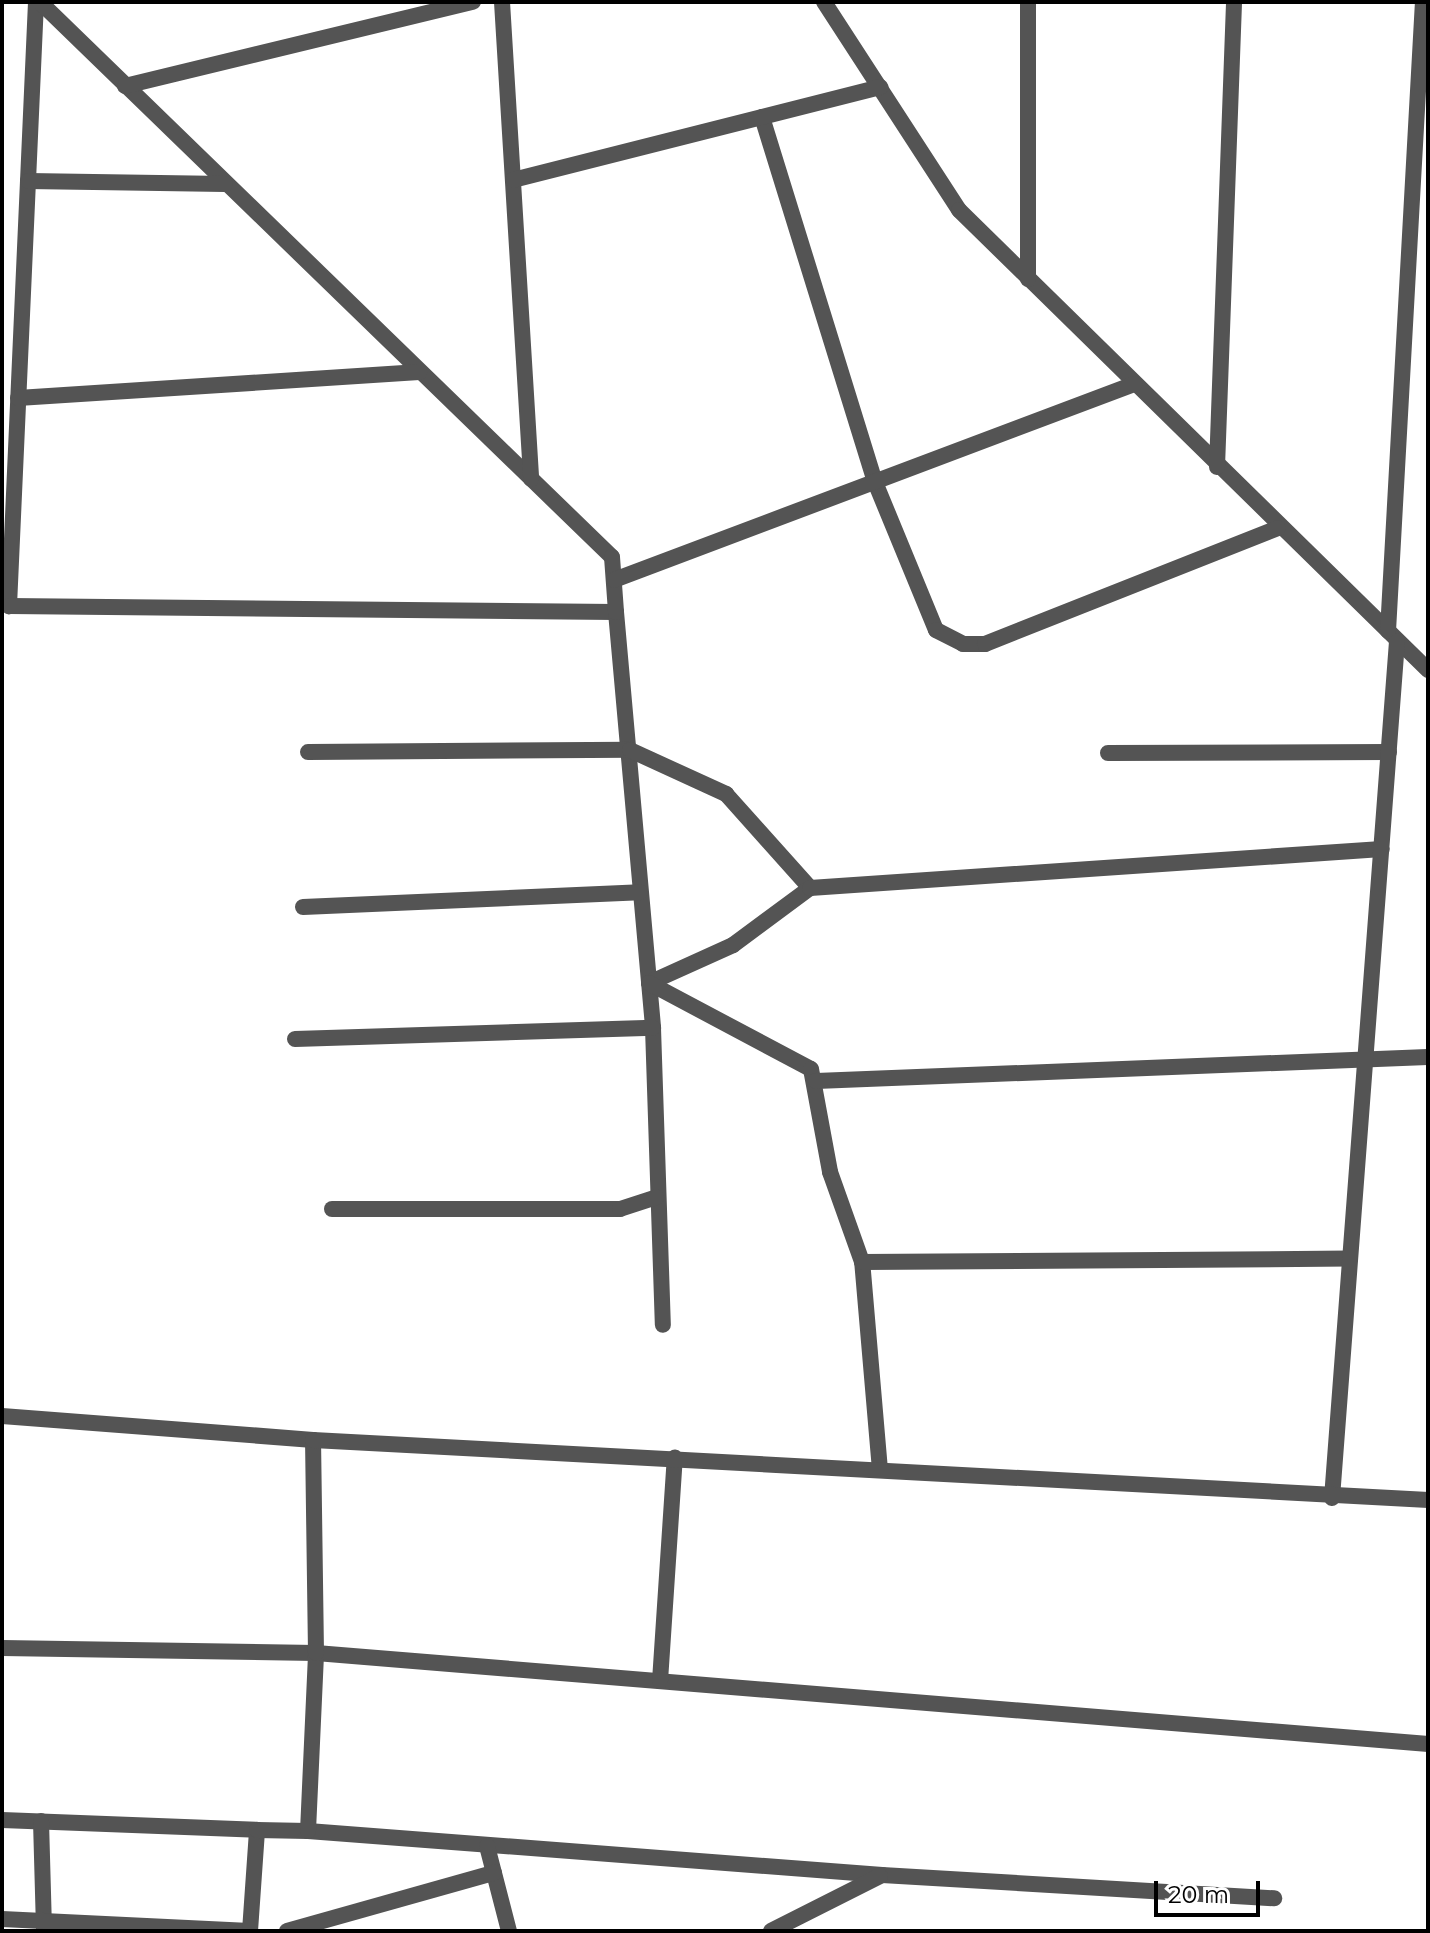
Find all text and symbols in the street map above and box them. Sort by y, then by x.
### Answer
scale bar [1158,1865,1264,1915]
text: 20 m [1168,1880,1229,1909]

